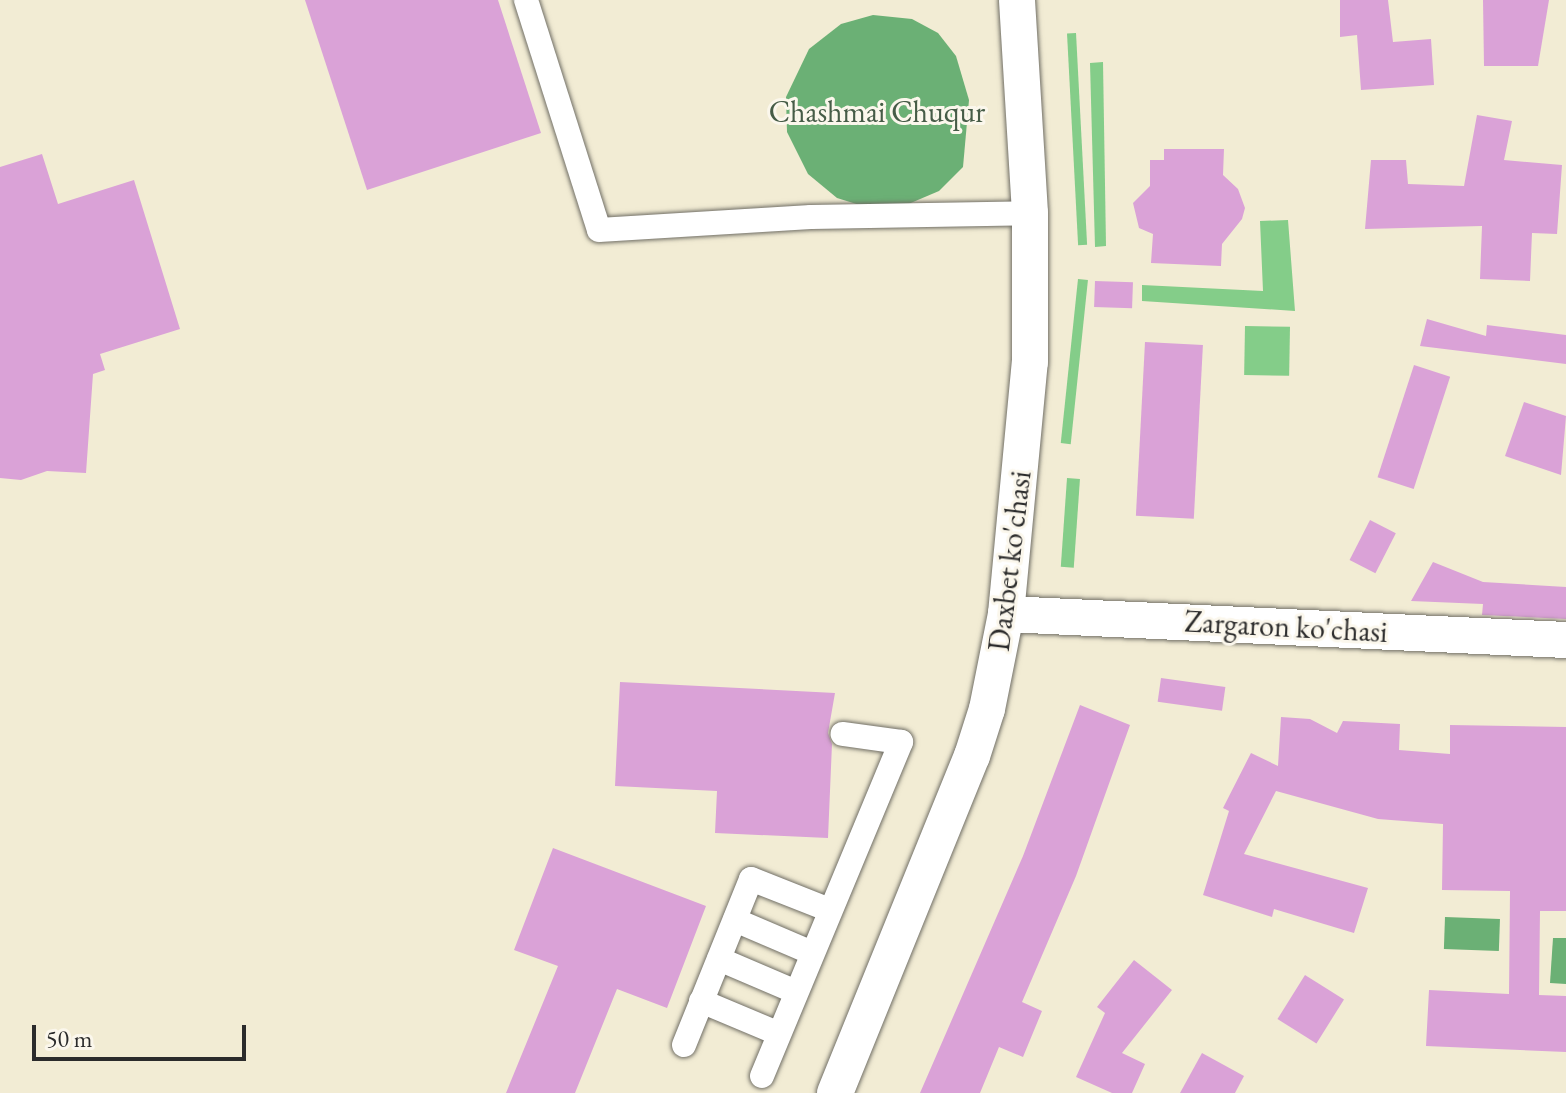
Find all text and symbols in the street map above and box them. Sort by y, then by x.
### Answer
park label: Chashmai Chuqur [769,94,985,130]
street label: Daxbet ko'chasi [981,469,1039,653]
street label: Zargaron ko'chasi [1183,604,1389,650]
scale bar [36,1009,250,1059]
text: 50 m [46,1023,93,1054]

